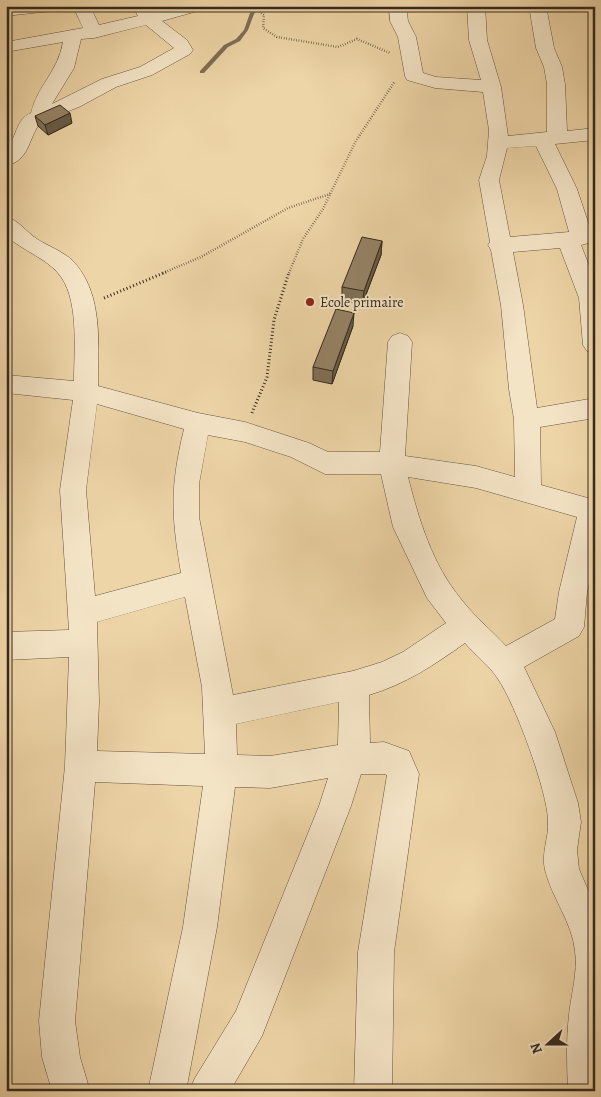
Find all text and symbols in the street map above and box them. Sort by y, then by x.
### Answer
place label: Ecole primaire [320,293,403,312]
marker: Ecole primaire [304,296,316,308]
north arrow [524,1020,574,1070]
text: N [526,1040,547,1057]

